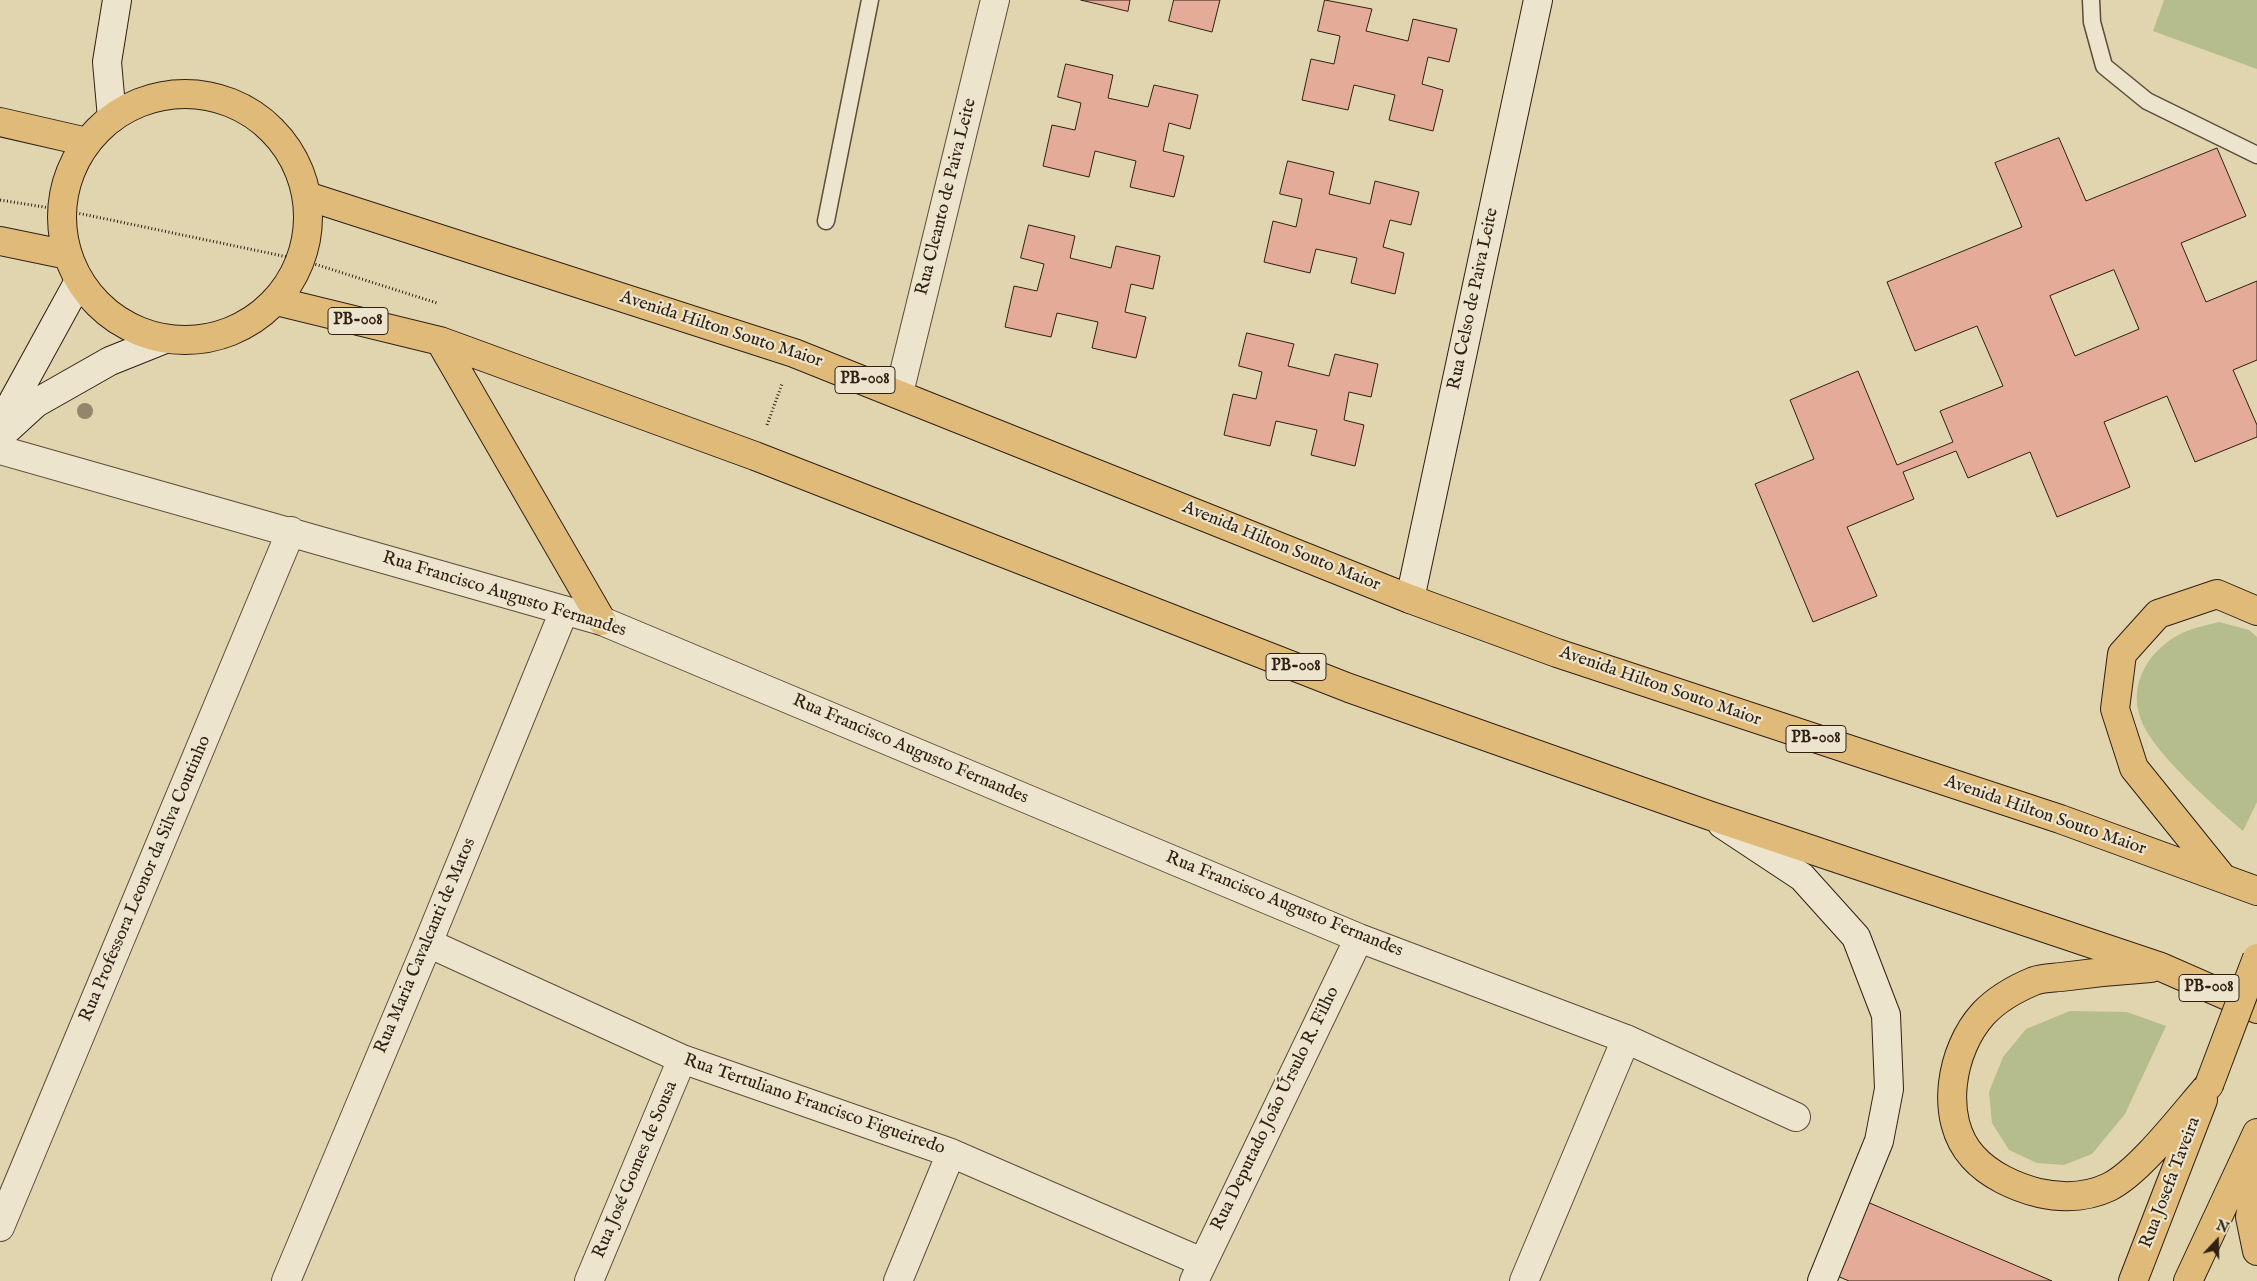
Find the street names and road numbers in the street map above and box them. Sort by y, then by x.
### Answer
street label: Rua Cleanto de Paiva Leite [912,96,982,298]
street label: Rua Celso de Paiva Leite [1444,206,1504,392]
street label: Avenida Hilton Souto Maior [617,287,825,373]
road number: PB-008 [328,308,388,334]
road number: PB-008 [835,366,895,394]
street label: Avenida Hilton Souto Maior [1179,497,1383,597]
street label: Rua Francisco Augusto Fernandes [379,548,629,642]
street label: Avenida Hilton Souto Maior [1556,642,1764,732]
road number: PB-008 [1266,654,1326,680]
street label: Rua Francisco Augusto Fernandes [789,690,1031,810]
road number: PB-008 [1786,726,1846,752]
street label: Rua Professora Leonor da Silva Coutinho [76,733,216,1025]
street label: Avenida Hilton Souto Maior [1941,771,2149,861]
street label: Rua Maria Cavalcanti de Matos [371,835,481,1057]
street label: Rua Francisco Augusto Fernandes [1162,847,1406,963]
road number: PB-008 [2179,974,2239,1001]
street label: Rua Deputado João Úrsulo R. Filho [1207,983,1345,1235]
street label: Rua Tertuliano Francisco Figueiredo [680,1050,948,1160]
street label: Rua José Gomes de Sousa [589,1078,683,1262]
street label: Rua Josefa Taveira [2136,1114,2206,1252]

